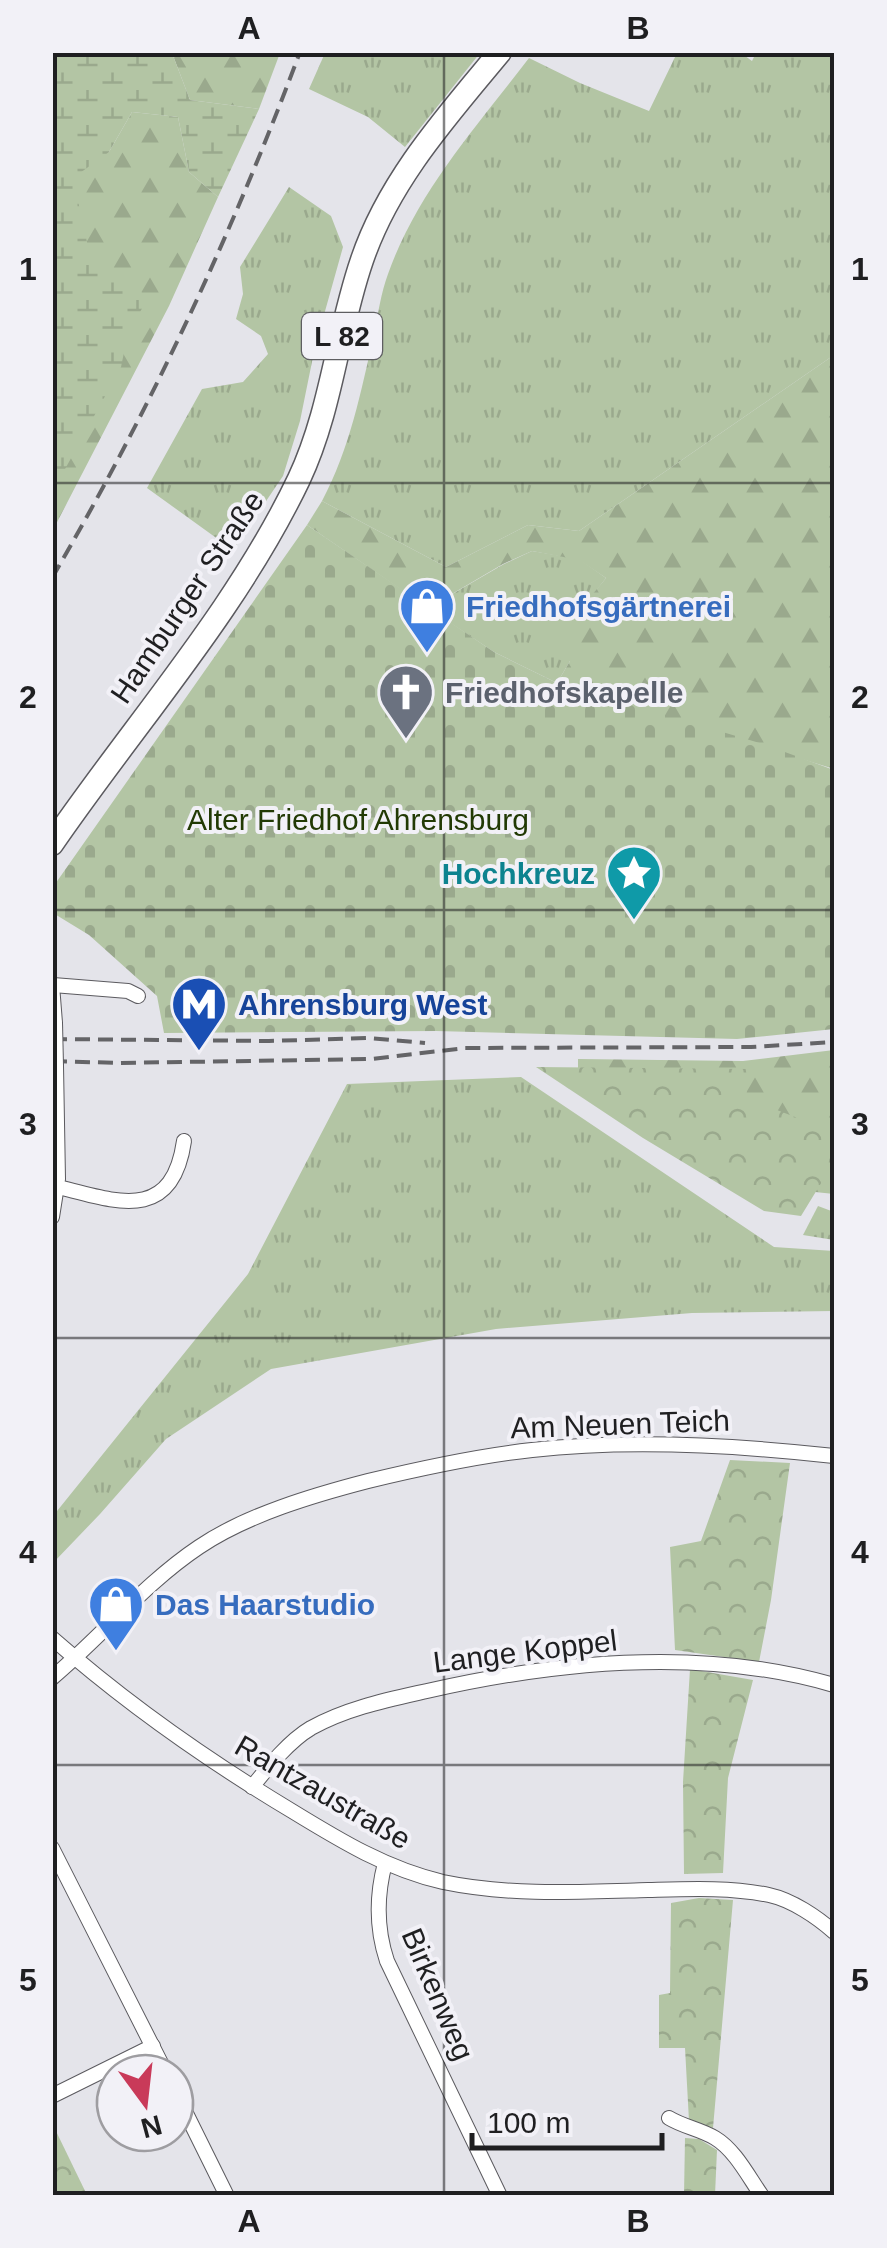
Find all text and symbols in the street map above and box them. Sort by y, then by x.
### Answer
text: A [237,10,261,46]
text: B [626,10,650,46]
text: 1 [19,251,37,287]
text: 1 [851,251,869,287]
road number: L 82 [302,313,382,359]
street label: Hamburger Straße [104,485,270,709]
shop icon: Friedhofsgärtnerei [397,576,457,655]
place label: Friedhofsgärtnerei [466,590,731,623]
church icon: Friedhofskapelle [376,662,436,741]
place label: Friedhofskapelle [445,676,683,709]
text: 2 [19,679,37,715]
text: 2 [851,679,869,715]
park label: Alter Friedhof Ahrensburg [187,803,529,836]
place icon: Hochkreuz [604,843,664,922]
place label: Hochkreuz [442,857,595,890]
metro station icon: Ahrensburg West [169,974,229,1053]
place label: Ahrensburg West [238,988,487,1021]
text: 3 [19,1106,37,1142]
text: 3 [851,1106,869,1142]
street label: Am Neuen Teich [510,1404,730,1444]
text: 4 [19,1534,37,1570]
text: 4 [851,1534,869,1570]
shop icon: Das Haarstudio [86,1574,146,1653]
place label: Das Haarstudio [155,1588,375,1621]
street label: Lange Koppel [431,1623,619,1679]
street label: Rantzaustraße [230,1729,416,1855]
street label: Birkenweg [395,1923,481,2065]
text: 5 [19,1962,37,1998]
text: 5 [851,1962,869,1998]
north arrow [95,2053,195,2153]
scale bar [472,2088,662,2150]
text: 100 m [487,2106,570,2139]
text: N [138,2109,165,2144]
text: A [237,2203,261,2239]
text: B [626,2203,650,2239]

